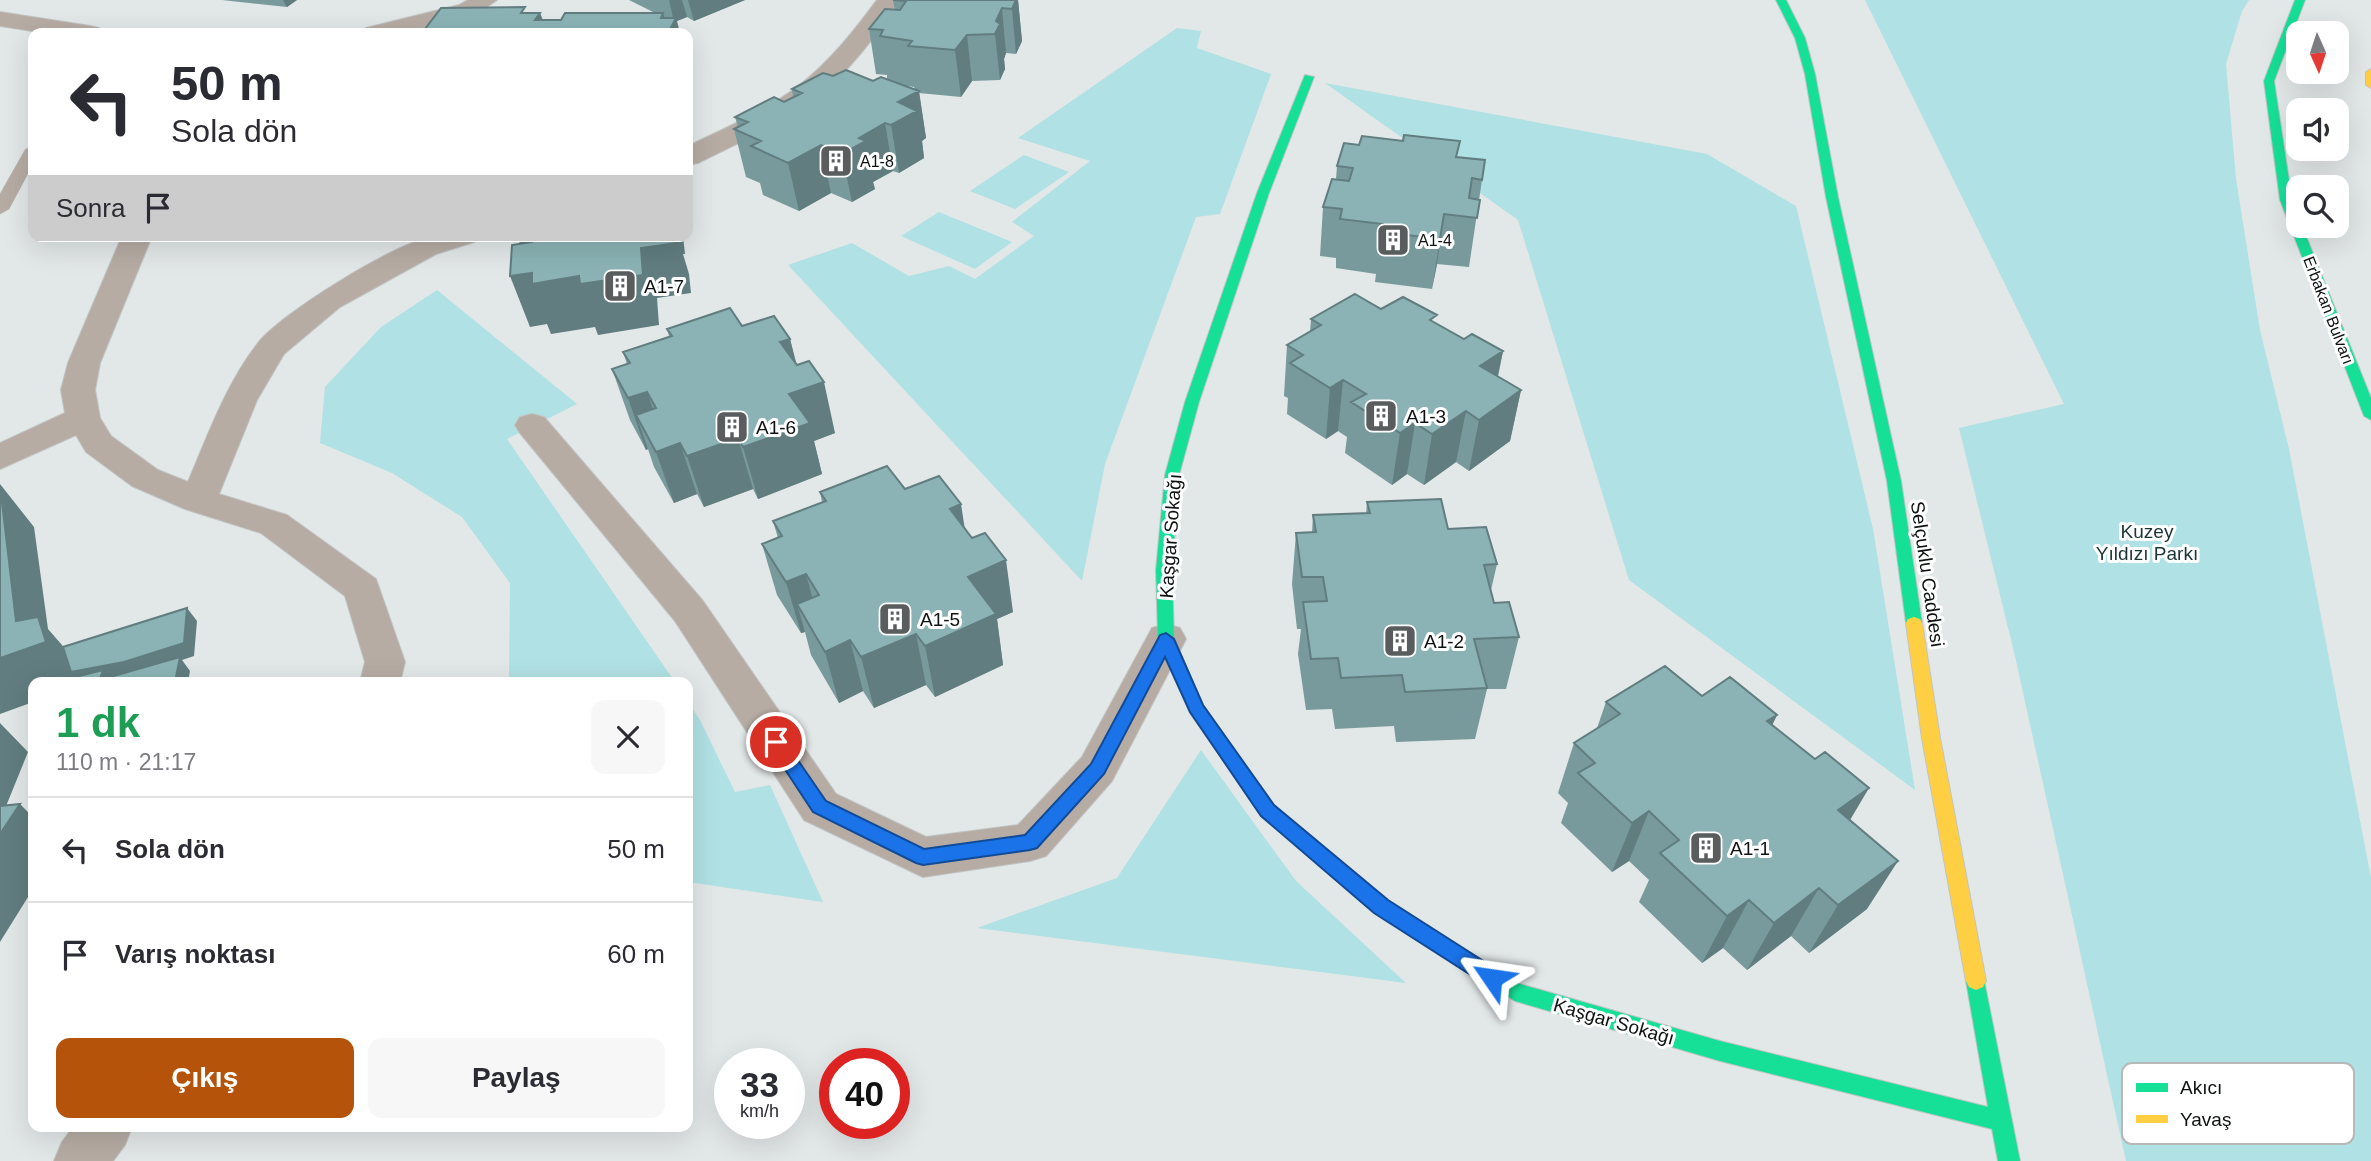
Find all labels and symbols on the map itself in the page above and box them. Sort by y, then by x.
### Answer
north arrow [2286,21,2348,84]
building icon: A1-8 [817,142,855,180]
place label: A1-8 [860,153,894,170]
building icon: A1-4 [1374,221,1412,259]
place label: A1-4 [1418,232,1452,249]
street label: Erbakan Bulvarı [2300,254,2357,366]
building icon: A1-7 [601,267,639,305]
place label: A1-7 [644,276,684,297]
building icon: A1-3 [1362,397,1400,435]
place label: A1-3 [1406,406,1446,427]
building icon: A1-6 [713,408,751,446]
place label: A1-6 [756,417,796,438]
street label: Kaşgar Sokağı [1156,473,1185,599]
street label: Selçuklu Caddesi [1907,500,1948,648]
park label: Kuzey Yıldızı Parkı [2096,521,2198,564]
building icon: A1-5 [876,600,914,638]
place label: A1-5 [920,609,960,630]
building icon: A1-2 [1381,622,1419,660]
place label: A1-2 [1424,631,1464,652]
pin [746,712,806,772]
building icon: A1-1 [1687,829,1725,867]
place label: A1-1 [1730,838,1770,859]
position arrow [1455,941,1529,1015]
street label: Kaşgar Sokağı [1551,994,1677,1049]
speed limit sign: 40 [819,1048,910,1139]
legend [2122,1063,2354,1144]
text: Akıcı [2180,1077,2222,1098]
text: Yavaş [2180,1109,2231,1130]

